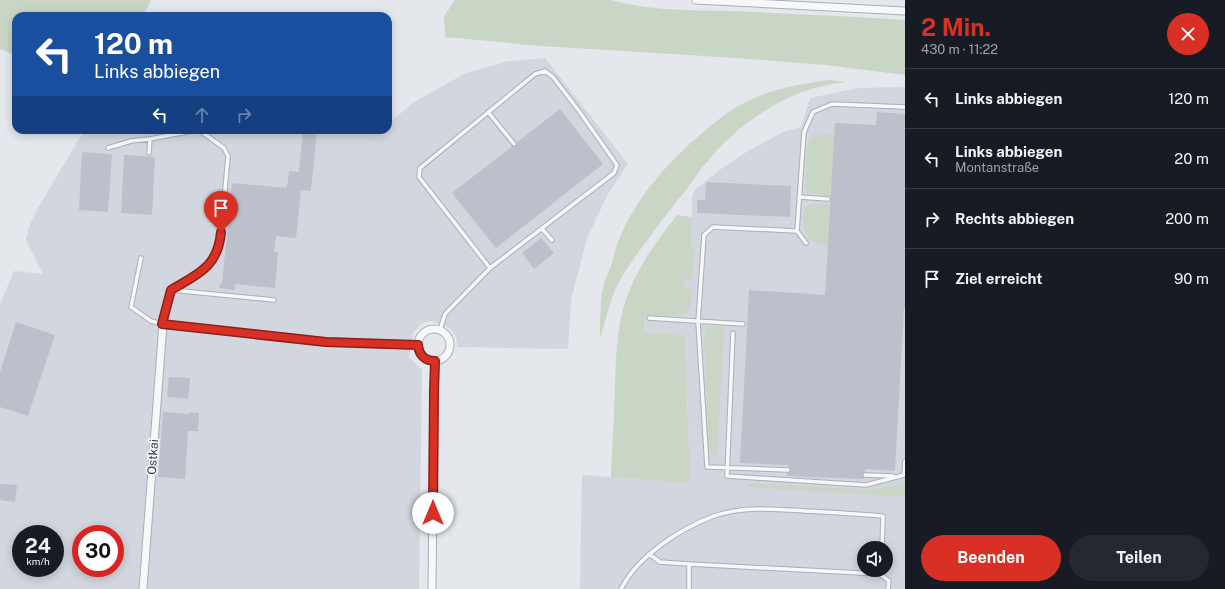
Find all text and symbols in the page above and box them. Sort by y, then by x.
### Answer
text: 2 Min. [921,13,991,41]
button: close [1167,13,1209,55]
text: 120 m [94,27,173,60]
icon: left [28,28,80,80]
text: 430 m · 11:22 [921,42,998,57]
text: Links abbiegen [94,61,220,82]
icon: left [921,88,943,110]
text: Links abbiegen [955,90,1062,107]
text: 120 m [1168,90,1209,107]
icon: left [149,104,171,126]
icon: ahead [191,104,213,126]
icon: right [233,104,255,126]
text: Links abbiegen [955,143,1062,160]
icon: left [921,148,943,170]
text: 20 m [1174,150,1209,167]
text: Montanstraße [955,160,1039,175]
pin [204,191,238,232]
icon: arrive [210,197,232,219]
icon: right [921,208,943,230]
text: Rechts abbiegen [955,210,1074,227]
text: 200 m [1165,210,1209,227]
icon: arrive [921,268,943,290]
text: Ziel erreicht [955,270,1042,287]
text: 90 m [1174,270,1209,287]
street label: Ostkai [145,439,161,475]
position arrow [412,492,454,534]
speed limit sign: 30 [72,525,124,577]
text: 24 [25,534,51,558]
button: Beenden [921,535,1061,581]
button: Teilen [1069,535,1209,581]
map controls [857,541,893,577]
button: sound [857,541,893,577]
text: km/h [26,555,50,567]

